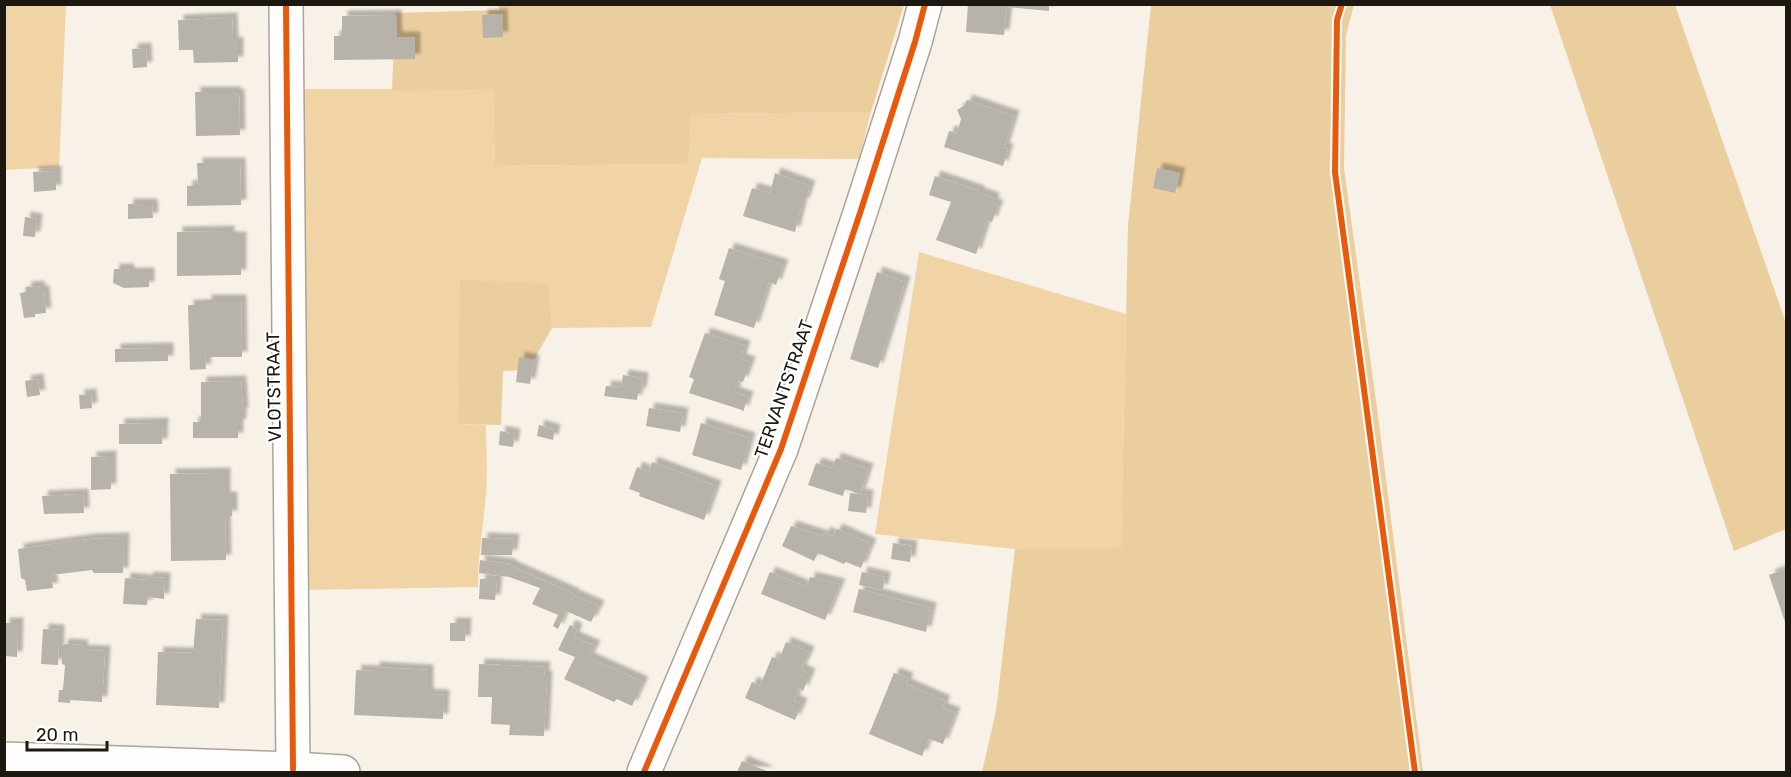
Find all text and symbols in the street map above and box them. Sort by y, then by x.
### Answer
street label: TERVANTSTRAAT [750,317,818,461]
street label: VLOTSTRAAT [262,332,286,442]
scale bar [27,714,106,752]
text: 20 m [36,724,78,746]

